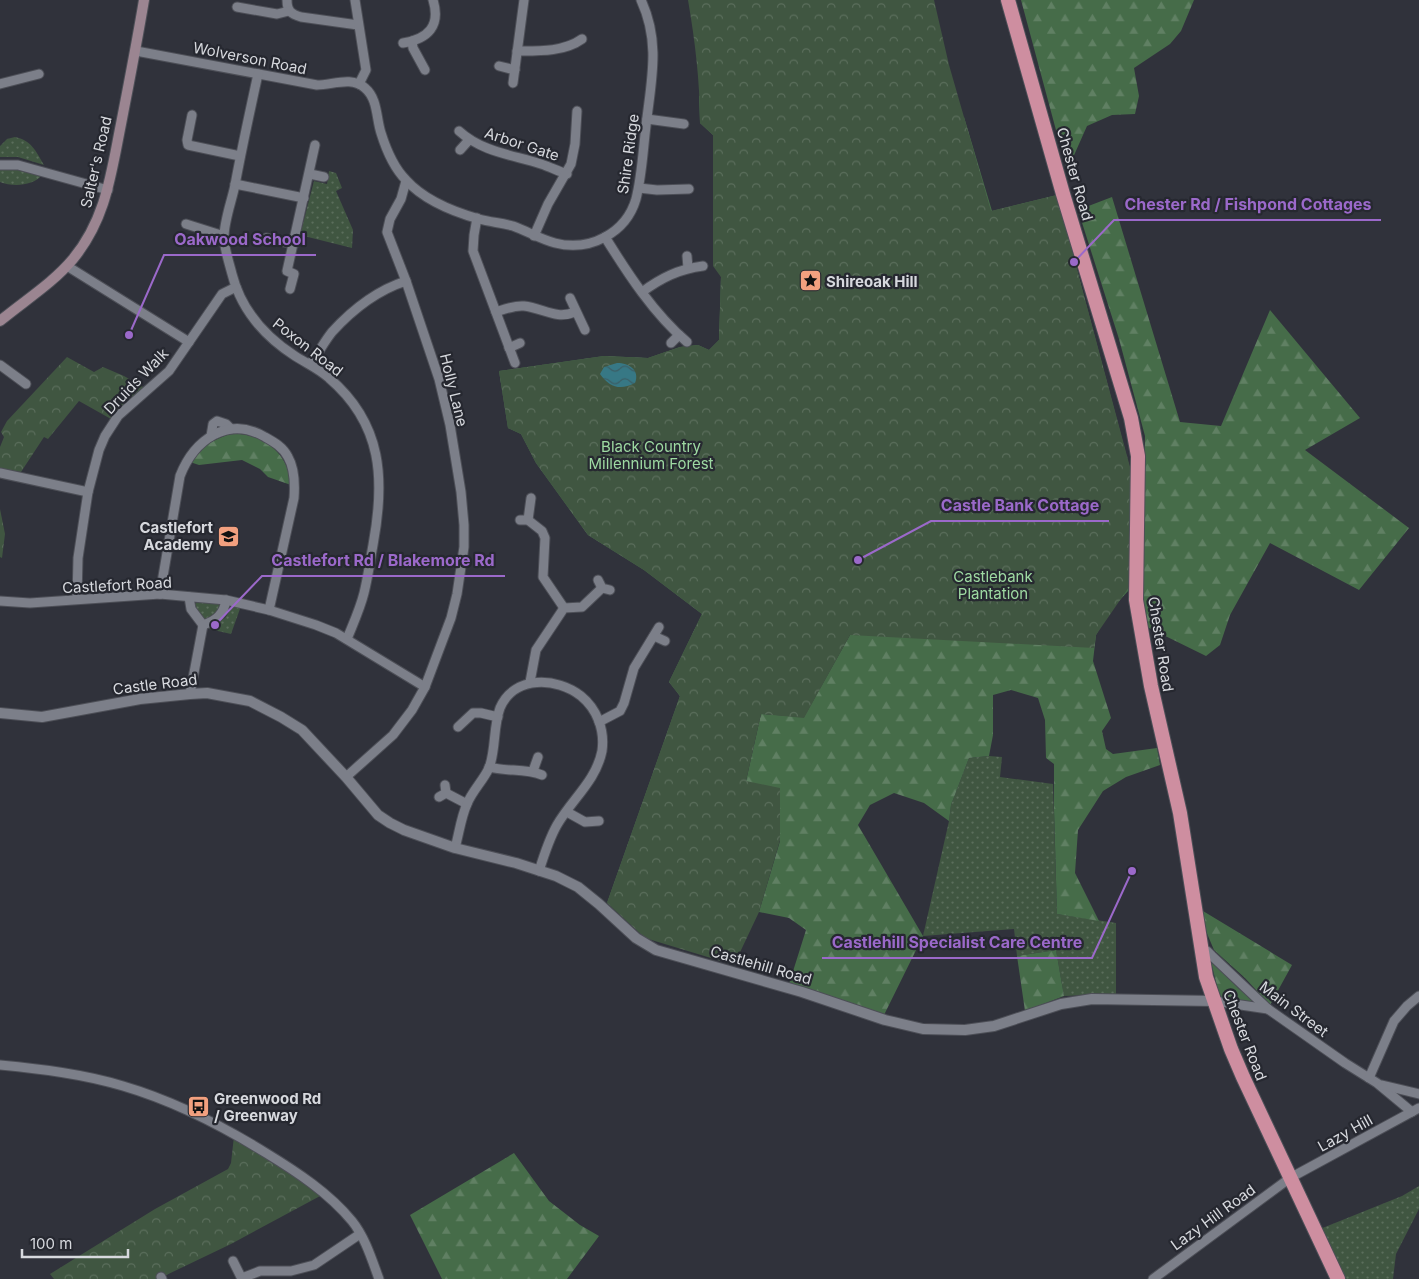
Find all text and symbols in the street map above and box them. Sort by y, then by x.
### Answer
street label: Wolverson Road [192,38,308,78]
street label: Shire Ridge [613,113,643,195]
street label: Salter's Road [76,114,116,210]
street label: Arbor Gate [482,123,562,165]
street label: Chester Road [1053,125,1097,223]
callout: Chester Rd / Fishpond Cottages [1114,189,1381,220]
text: Chester Rd / Fishpond Cottages [1124,194,1372,214]
callout: Oakwood School [164,224,316,255]
text: Oakwood School [174,229,306,249]
place icon: Shireoak Hill [798,269,822,293]
place label: Shireoak Hill [826,272,918,291]
street label: Poxon Road [269,314,347,380]
street label: Druids Walk [100,343,173,418]
street label: Holly Lane [436,351,472,429]
park label: Black Country Millennium Forest [588,437,714,473]
callout: Castle Bank Cottage [931,490,1109,521]
text: Castle Bank Cottage [941,495,1099,515]
place label: Castlefort Academy [140,518,213,554]
school or university icon: Castlefort Academy [217,524,241,548]
callout: Castlefort Rd / Blakemore Rd [262,545,505,576]
text: Castlefort Rd / Blakemore Rd [271,550,495,570]
park label: Castlebank Plantation [953,567,1033,603]
street label: Castlefort Road [62,573,172,597]
street label: Chester Road [1144,595,1178,693]
street label: Castle Road [112,669,198,699]
callout: Castlehill Specialist Care Centre [822,927,1092,958]
text: Castlehill Specialist Care Centre [832,932,1082,952]
street label: Castlehill Road [708,941,814,989]
street label: Main Street [1256,977,1332,1041]
street label: Chester Road [1219,987,1271,1083]
place label: Greenwood Rd / Greenway [214,1089,321,1125]
bus stop icon: Greenwood Rd / Greenway [186,1095,210,1119]
street label: Lazy Hill [1314,1110,1376,1156]
street label: Lazy Hill Road [1167,1180,1259,1254]
scale bar [22,1226,129,1258]
text: 100 m [30,1234,72,1253]

